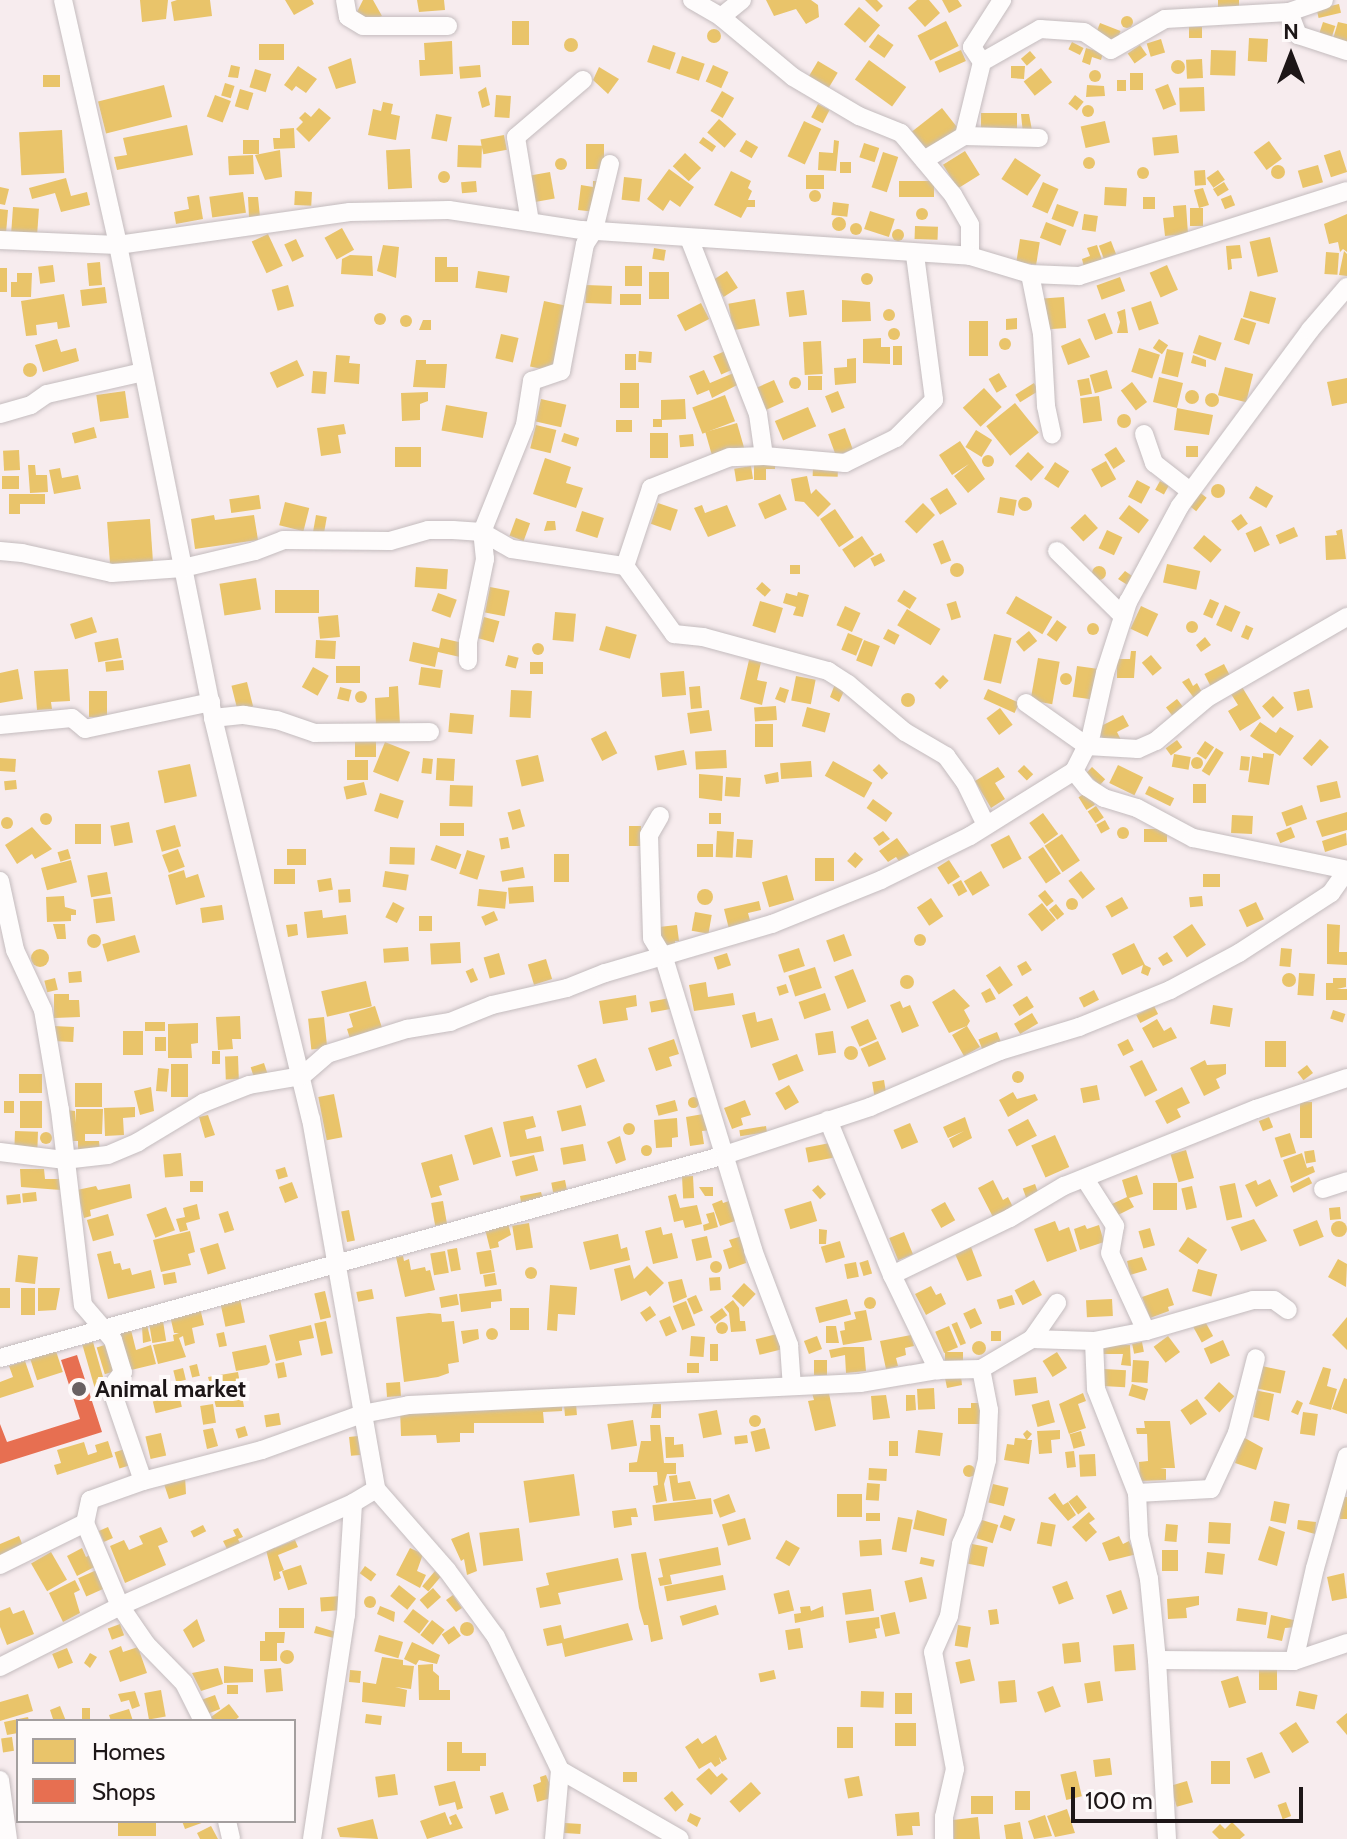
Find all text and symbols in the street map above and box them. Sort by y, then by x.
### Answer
north arrow [1251,16,1331,96]
text: N [1283,18,1299,45]
place label: Animal market [95,1375,246,1403]
marker: Animal market [70,1380,88,1398]
legend [16,1719,296,1823]
text: Homes [92,1737,165,1766]
scale bar [1075,1771,1307,1821]
text: Shops [92,1777,155,1806]
text: 100 m [1085,1786,1153,1815]

